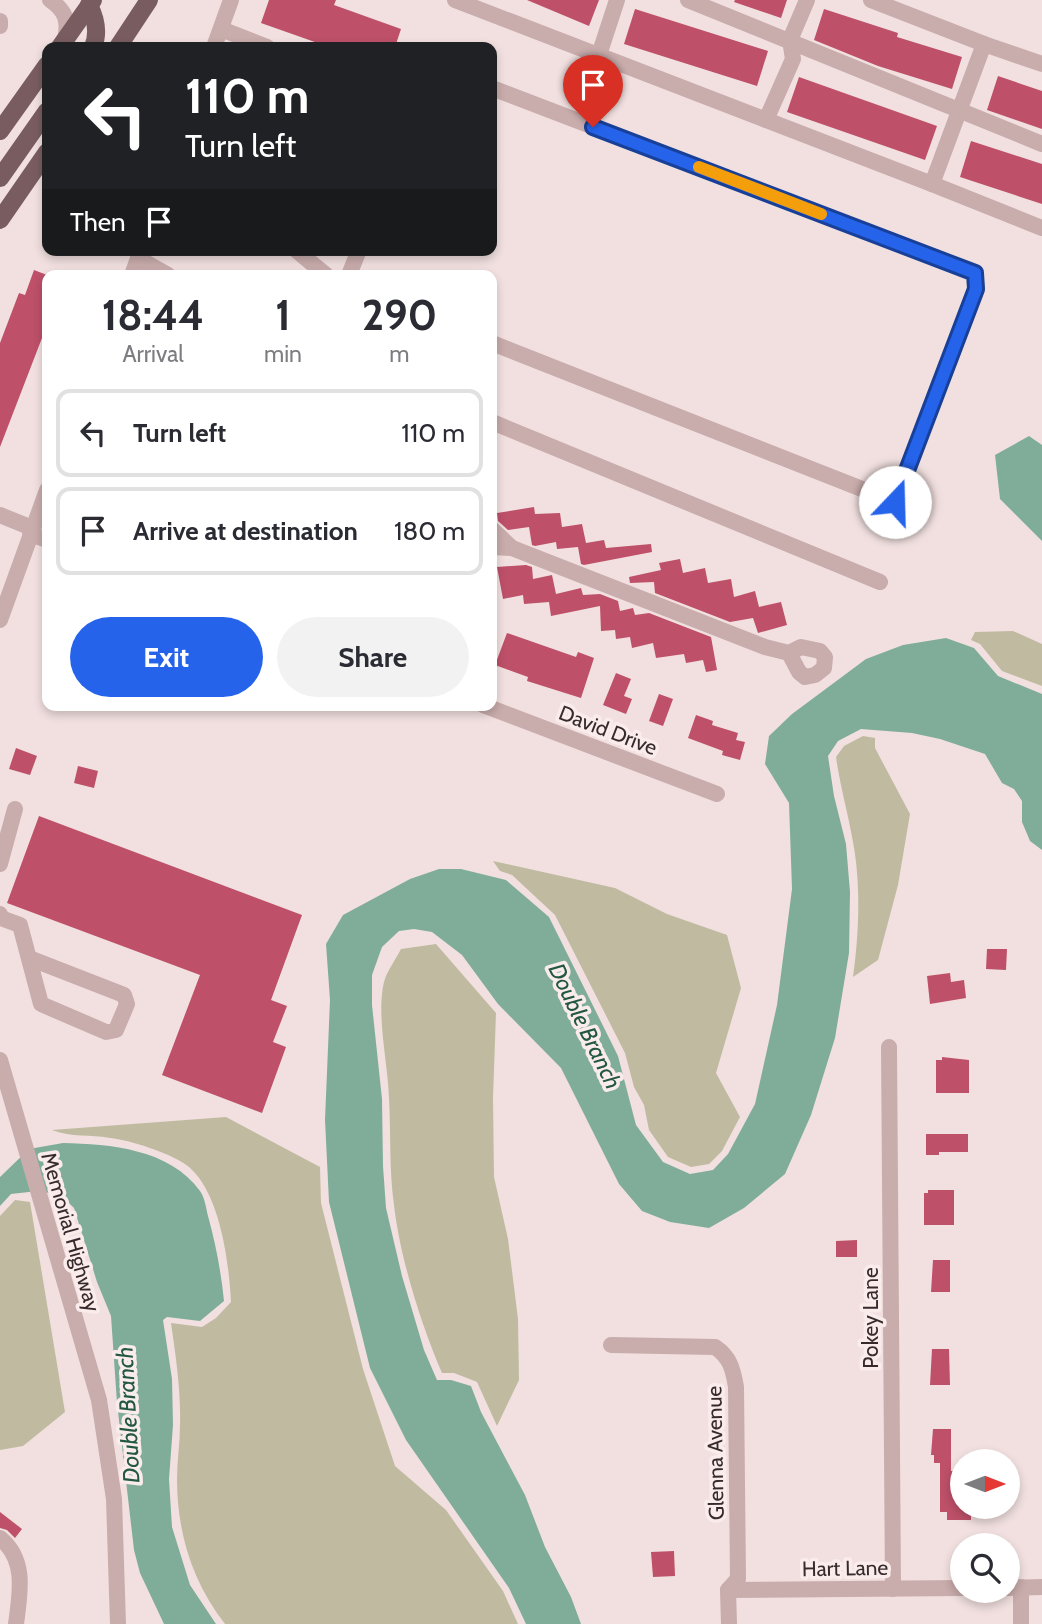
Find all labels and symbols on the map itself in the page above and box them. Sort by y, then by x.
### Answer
pin [563,55,623,127]
position arrow [858,465,932,539]
street label: David Drive [555,700,661,760]
water label: Double Branch [543,959,627,1093]
street label: Memorial Highway [36,1149,106,1315]
street label: Pokey Lane [858,1267,883,1369]
water label: Double Branch [110,1346,146,1484]
street label: Glenna Avenue [701,1385,729,1520]
north arrow [950,1449,1020,1519]
street label: Hart Lane [802,1555,889,1581]

